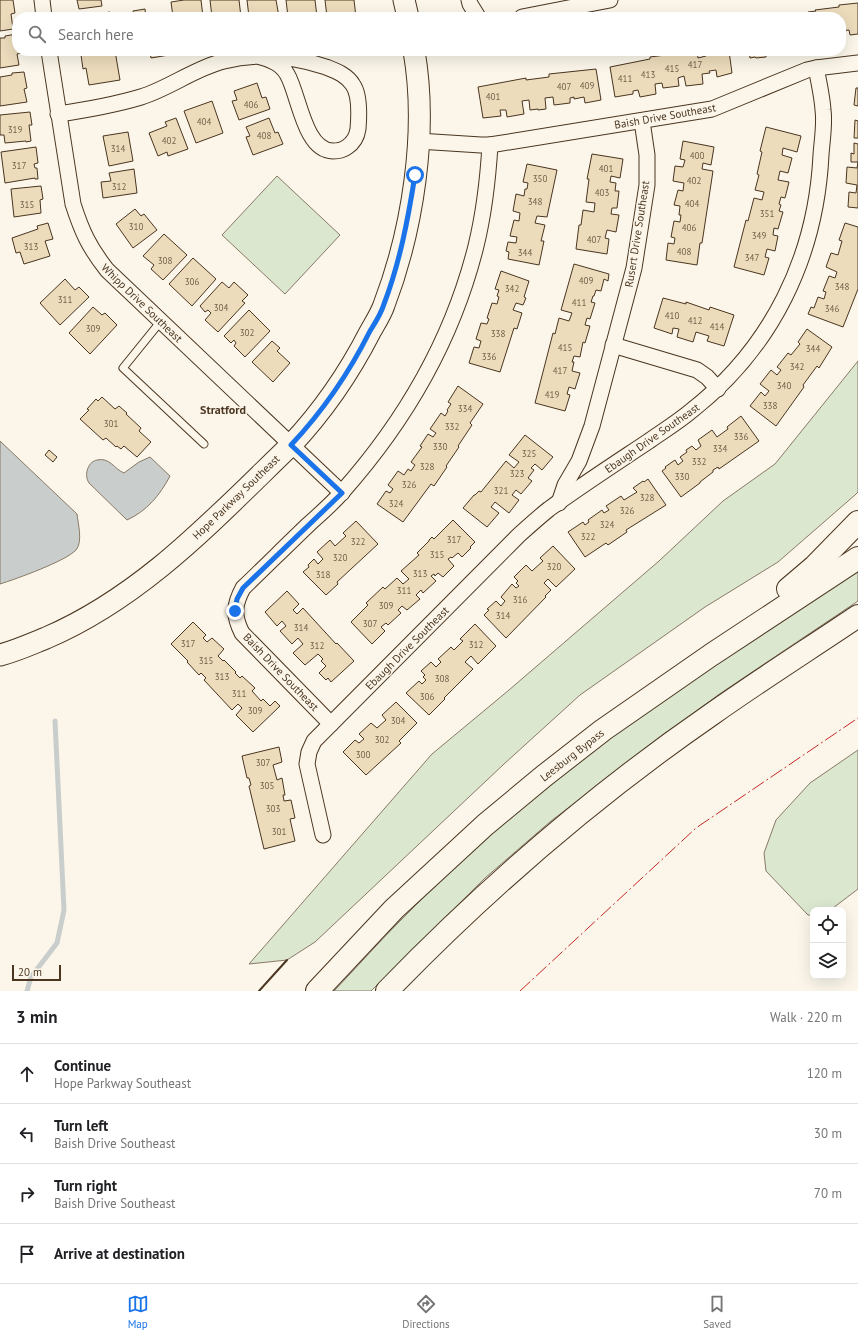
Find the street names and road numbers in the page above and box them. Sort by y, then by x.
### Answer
street label: Baish Drive Southeast [613,100,717,132]
street label: Rusert Drive Southeast [622,179,652,288]
street label: Whipp Drive Southeast [99,261,186,345]
street label: Ebaugh Drive Southeast [602,400,702,476]
street label: Hope Parkway Southeast [189,451,283,542]
street label: Ebaugh Drive Southeast [362,603,452,693]
street label: Baish Drive Southeast [240,630,322,714]
street label: Leesburg Bypass [537,725,607,784]

